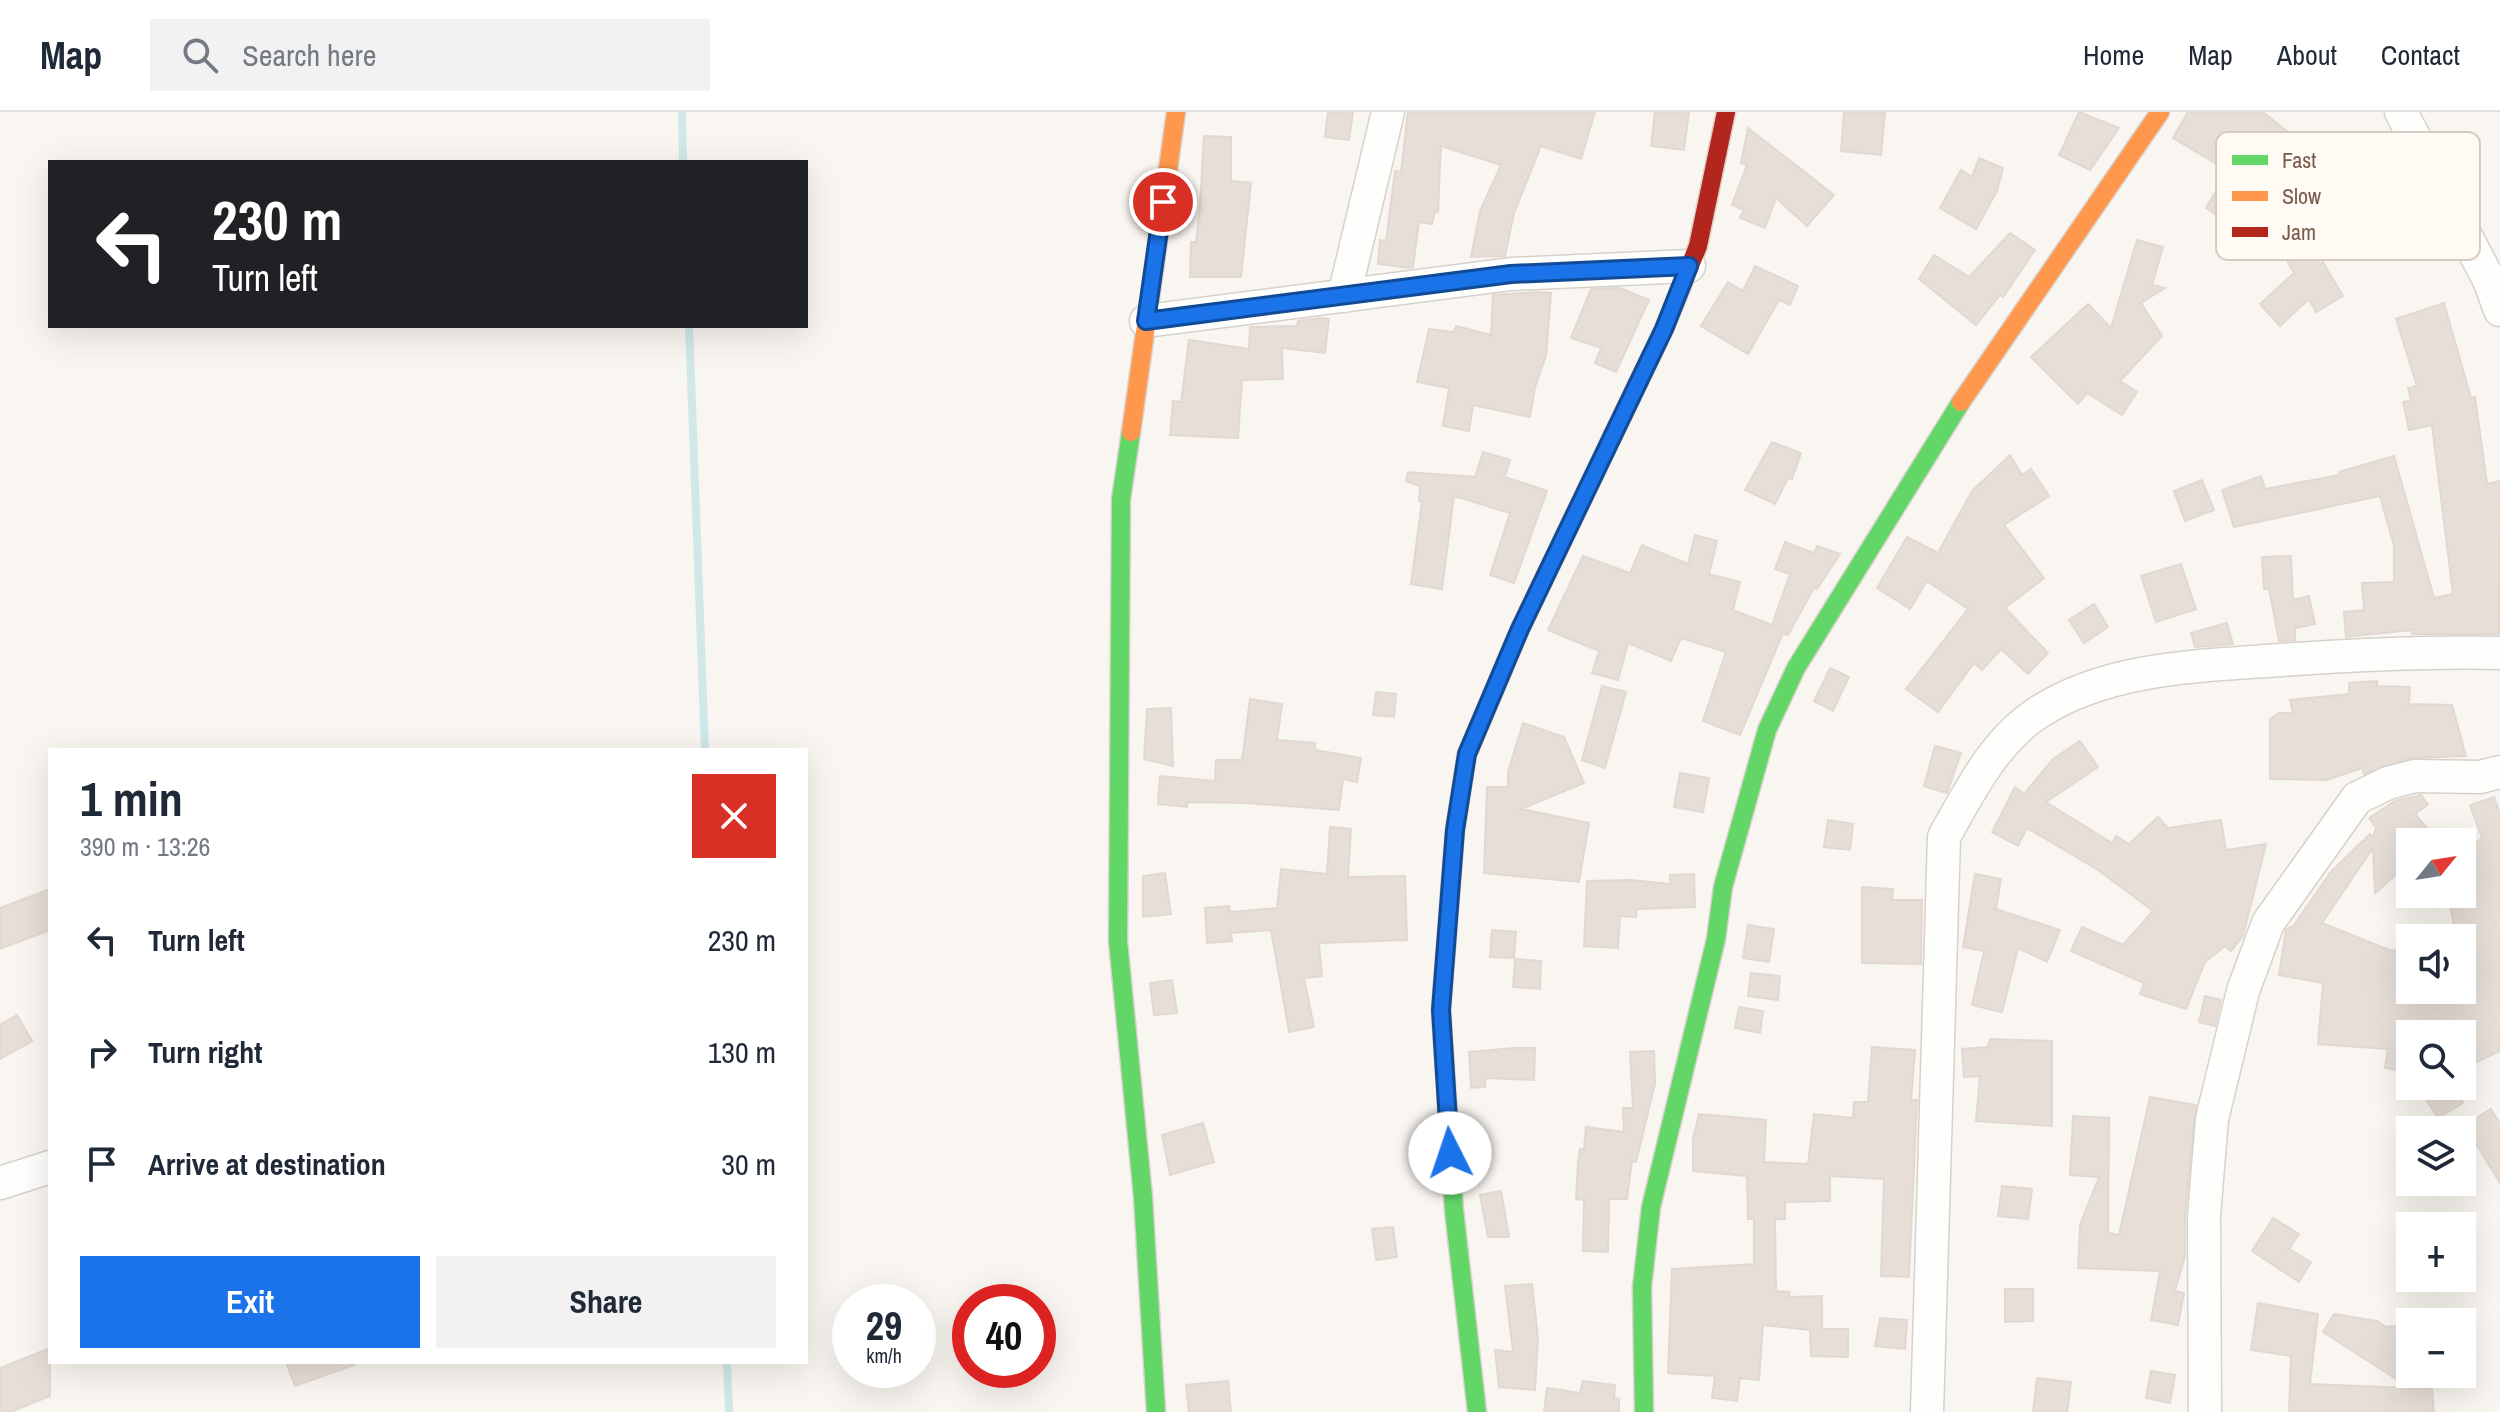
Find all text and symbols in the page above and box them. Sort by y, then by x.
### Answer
search box [150,19,710,91]
text: Map [40,30,102,81]
icon: search [178,33,222,77]
text: Search here [242,35,376,75]
text: Home [2083,36,2144,74]
text: Map [2188,36,2233,74]
text: About [2277,36,2337,74]
text: Contact [2381,36,2460,74]
legend [2216,132,2480,260]
text: Fast [2282,145,2316,175]
pin [1129,168,1197,236]
icon: arrive [1141,180,1185,224]
text: Slow [2282,181,2321,211]
text: 230 m [212,182,342,257]
icon: left [80,192,184,296]
text: Jam [2282,217,2316,247]
text: Turn left [212,254,318,302]
text: 1 min [80,766,183,831]
button: close [692,774,776,858]
north arrow [2396,828,2476,908]
map controls [2396,828,2476,1388]
text: 390 m · 13:26 [80,829,210,864]
icon: left [80,918,124,962]
text: Turn left [148,920,245,960]
text: 230 m [708,920,776,960]
button: sound [2396,924,2476,1004]
button: search [2396,1020,2476,1100]
icon: right [80,1030,124,1074]
text: Turn right [148,1032,262,1072]
text: 130 m [708,1032,776,1072]
position arrow [1408,1111,1492,1195]
button: layers [2396,1116,2476,1196]
icon: arrive [80,1142,124,1186]
text: Arrive at destination [148,1144,386,1184]
text: 30 m [721,1144,776,1184]
button: + [2396,1212,2476,1292]
button: Exit [80,1256,420,1348]
button: Share [436,1256,776,1348]
speed limit sign: 40 [952,1284,1056,1388]
text: 29 [866,1299,902,1352]
button: − [2396,1308,2476,1388]
text: km/h [866,1342,902,1369]

